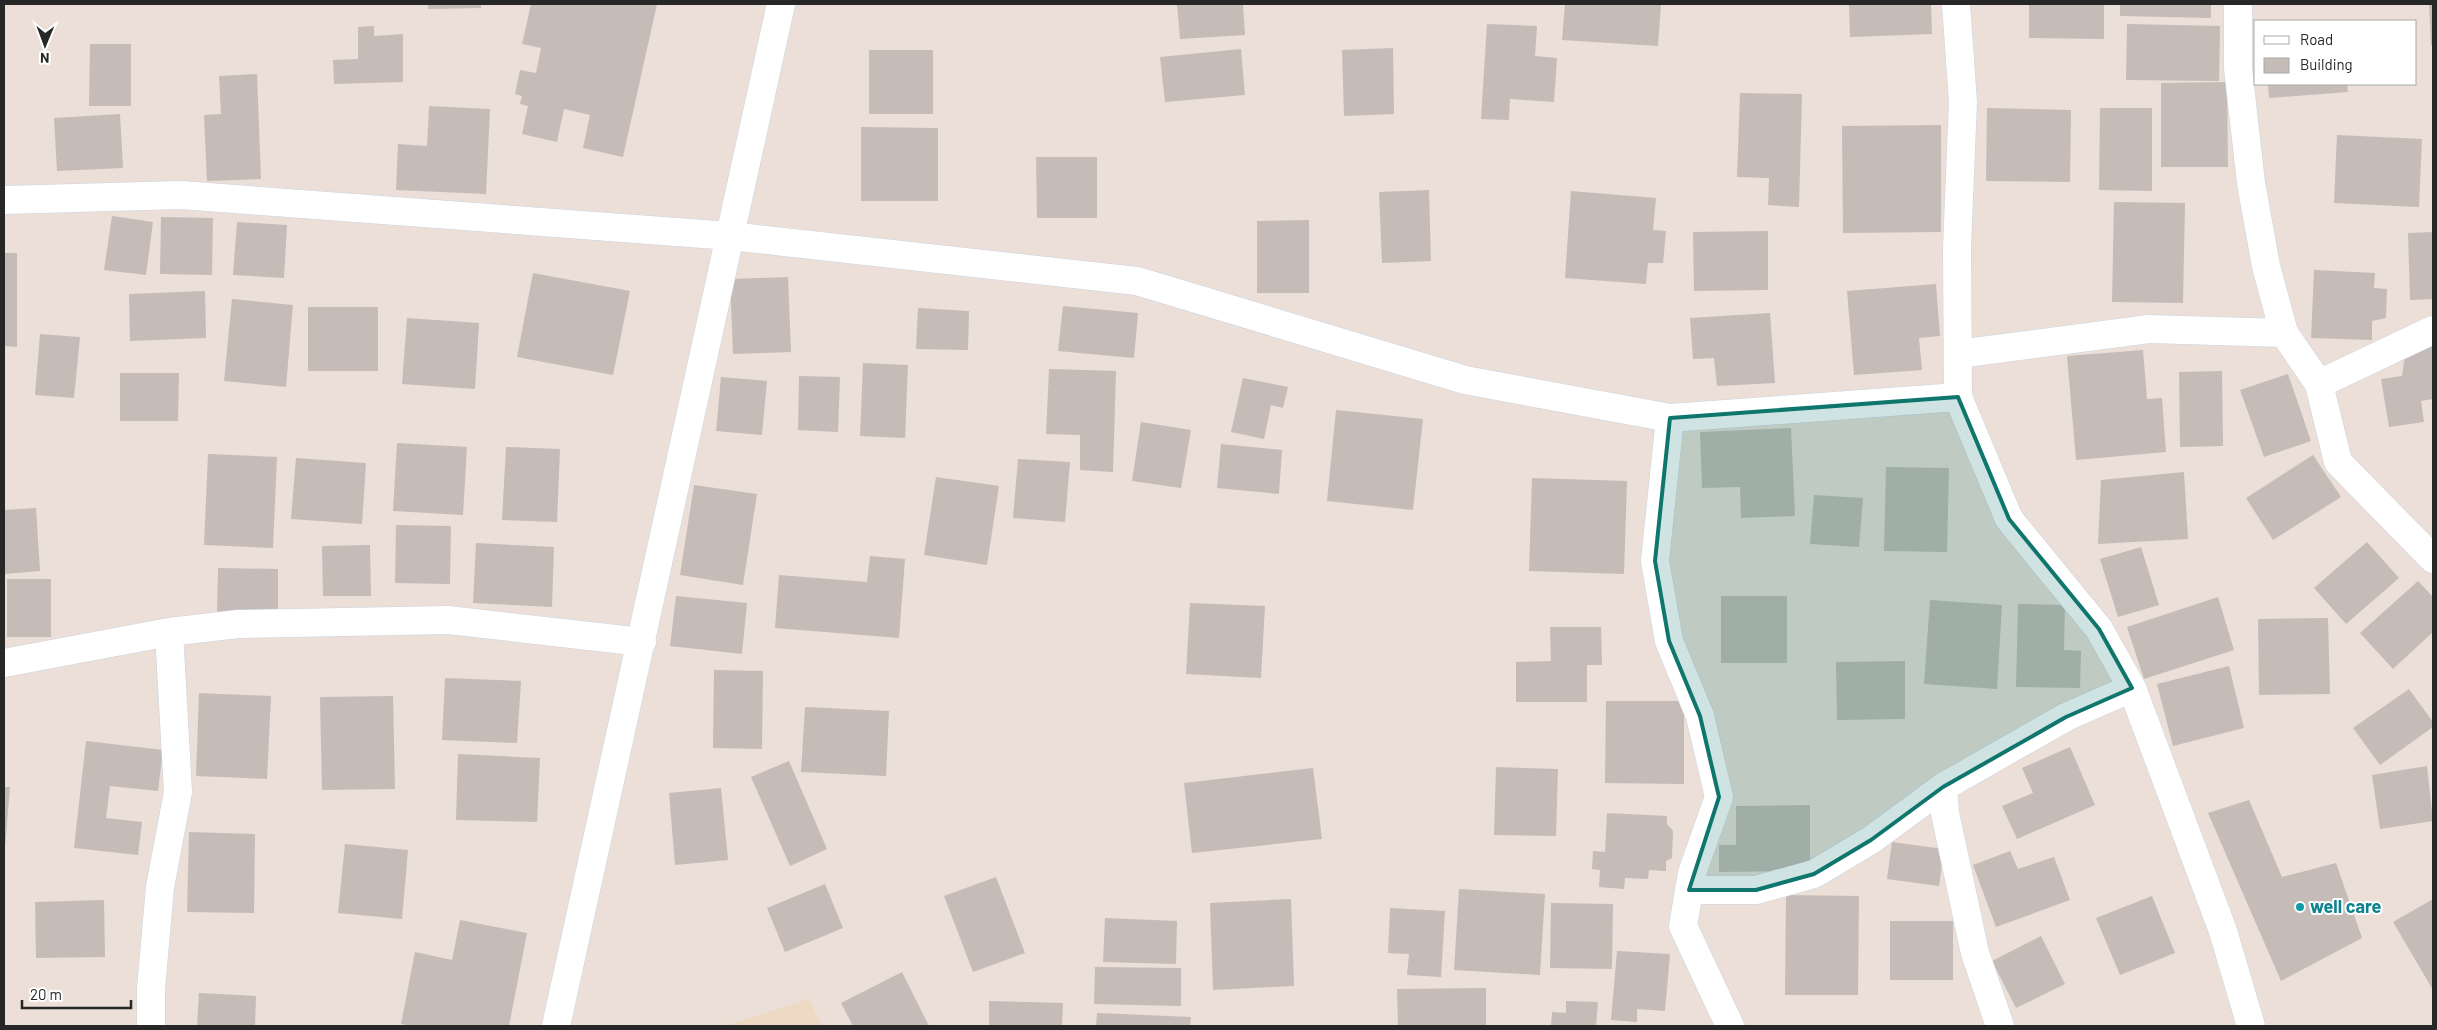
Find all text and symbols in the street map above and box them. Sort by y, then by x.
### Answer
north arrow [20,20,70,70]
legend [2254,20,2417,85]
text: Road [2300,30,2333,48]
text: N [40,50,50,67]
text: Building [2300,55,2353,73]
place label: well care [2310,895,2382,917]
marker: well care [2294,901,2306,913]
scale bar [22,978,131,1010]
text: 20 m [30,985,62,1003]

